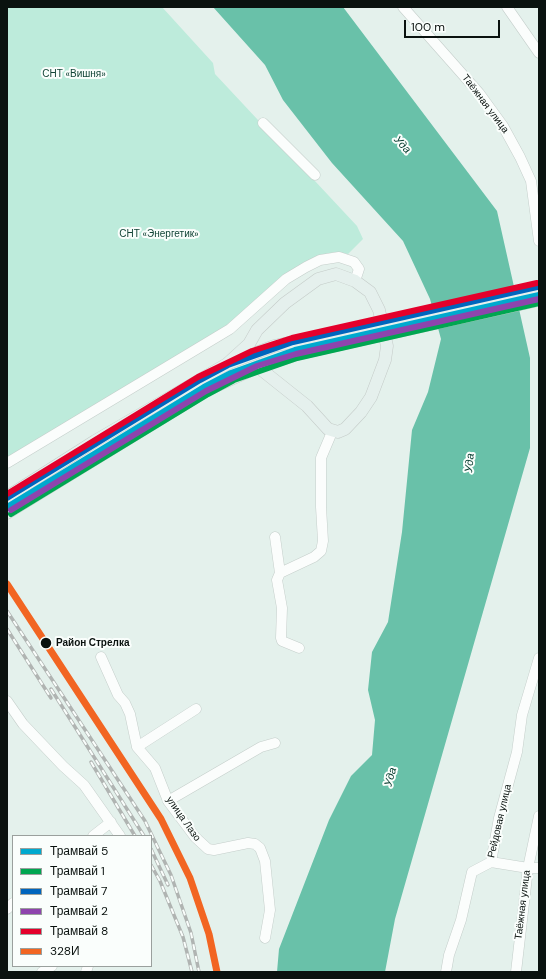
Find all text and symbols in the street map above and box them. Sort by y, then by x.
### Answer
scale bar [406,12,502,38]
text: 100 m [411,19,445,35]
park label: СНТ «Вишня» [42,68,106,80]
street label: Таёжная улица [459,72,511,136]
water label: Уда [391,134,413,156]
park label: СНТ «Энергетик» [119,228,199,240]
water label: Уда [463,453,477,473]
marker: Район Стрелка [39,636,53,650]
place label: Район Стрелка [56,637,129,649]
water label: Уда [382,766,400,788]
street label: Рейдовая улица [486,783,514,859]
street label: улица Лазо [163,794,203,844]
legend [12,835,152,967]
text: Трамвай 5 [50,843,108,859]
text: Трамвай 1 [50,863,105,879]
street label: Таёжная улица [513,869,533,941]
text: Трамвай 7 [50,883,107,899]
text: Трамвай 2 [50,903,108,919]
text: Трамвай 8 [50,923,108,939]
text: 328И [50,943,80,959]

